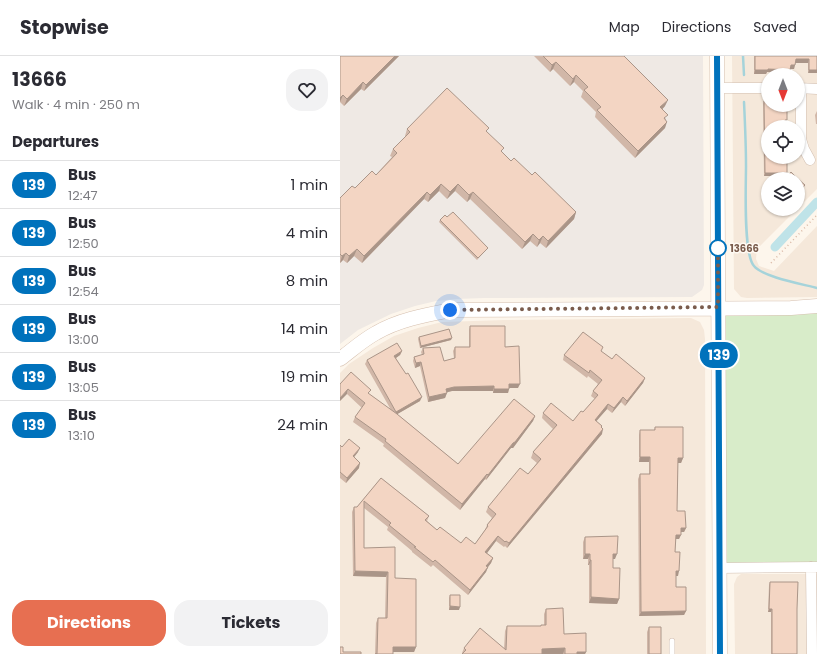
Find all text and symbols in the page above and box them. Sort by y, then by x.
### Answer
text: Stopwise [20,14,109,41]
text: Map [609,17,640,37]
text: Directions [662,17,731,37]
text: Saved [753,17,797,37]
text: 13666 [12,66,67,93]
north arrow [761,68,805,112]
map controls [761,68,805,216]
button: heart [286,69,328,111]
text: Walk · 4 min · 250 m [12,95,140,114]
button: locate [761,120,805,164]
text: Departures [12,131,99,152]
text: Bus [68,164,96,185]
button: layers [761,172,805,216]
text: 1 min [290,174,328,195]
text: 139 [23,175,45,195]
text: 12:47 [68,186,98,205]
text: Bus [68,212,96,233]
text: 4 min [286,222,328,243]
text: 139 [23,223,45,243]
text: 12:50 [68,234,99,253]
marker: 13666 [709,239,727,257]
place label: 13666 [730,241,759,256]
text: Bus [68,260,96,281]
text: 8 min [286,270,328,291]
text: 139 [23,271,45,291]
text: 12:54 [68,282,99,301]
your location [440,300,460,320]
text: Bus [68,308,96,329]
text: 14 min [281,318,328,339]
text: 139 [23,319,45,339]
text: 13:00 [68,330,99,349]
line badge: 139 [696,342,742,368]
text: 139 [708,345,730,365]
text: Bus [68,356,96,377]
text: 19 min [281,366,328,387]
text: 139 [23,367,45,387]
text: 13:05 [68,378,99,397]
text: Bus [68,404,96,425]
text: 24 min [277,414,328,435]
text: 139 [23,415,45,435]
text: 13:10 [68,426,95,445]
button: Directions [12,600,166,646]
button: Tickets [174,600,328,646]

